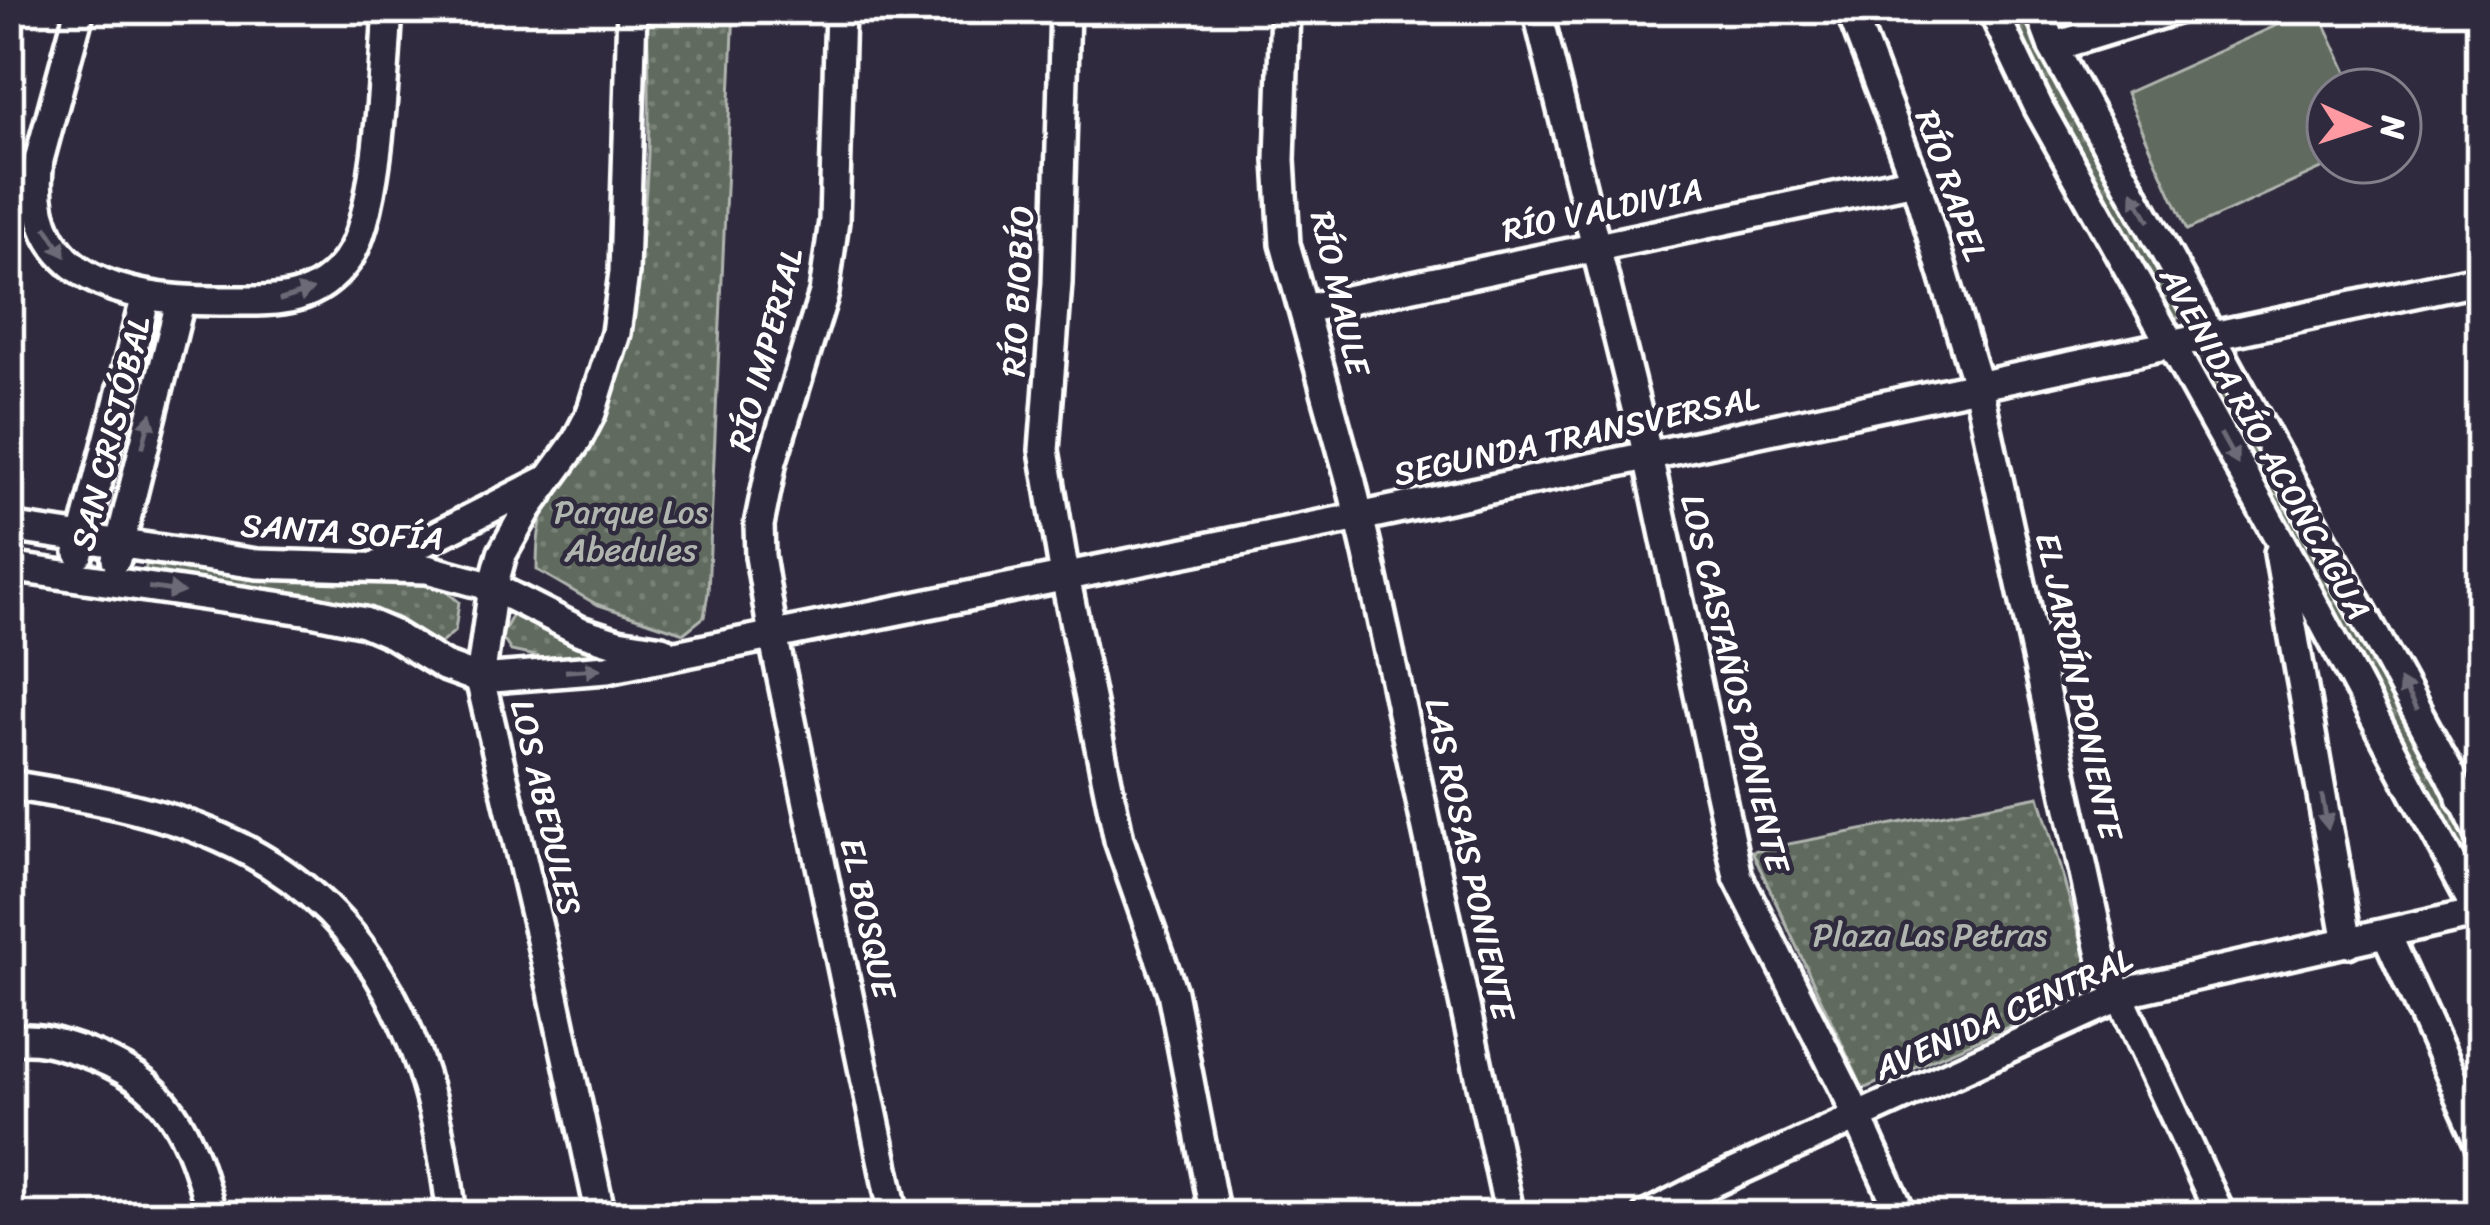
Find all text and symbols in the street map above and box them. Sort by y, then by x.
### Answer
north arrow [2304,66,2424,186]
street label: RÍO RAPEL [1898,102,2004,270]
text: N [2363,114,2423,142]
street label: RÍO VALDIVIA [1497,160,1708,259]
one-way arrow [2131,189,2152,222]
street label: RÍO BIOBÍO [985,204,1051,378]
street label: RÍO MAULE [1293,205,1387,383]
one-way arrow [44,225,66,258]
street label: RÍO IMPERIAL [711,241,821,457]
street label: AVENIDA RÍO ACONCAGUA [2143,255,2387,631]
one-way arrow [278,285,314,303]
street label: SAN CRISTÓBAL [54,310,168,557]
street label: SEGUNDA TRANSVERSAL [1388,369,1765,503]
one-way arrow [139,411,158,448]
one-way arrow [2218,432,2239,466]
park label: Parque Los Abedules [554,483,708,579]
street label: LOS CASTAÑOS PONIENTE [1663,489,1807,880]
street label: SANTA SOFÍA [239,496,445,568]
street label: EL JARDÍN PONIENTE [2018,527,2140,847]
one-way arrow [148,581,186,600]
one-way arrow [565,661,602,680]
one-way arrow [2398,678,2419,713]
street label: LAS ROSAS PONIENTE [1408,693,1533,1027]
street label: LOS ABEDULES [493,694,599,921]
one-way arrow [2315,794,2334,831]
street label: EL BOSQUE [823,832,914,1006]
park label: Plaza Las Petras [1813,906,2048,964]
street label: AVENIDA CENTRAL [1864,931,2142,1097]

